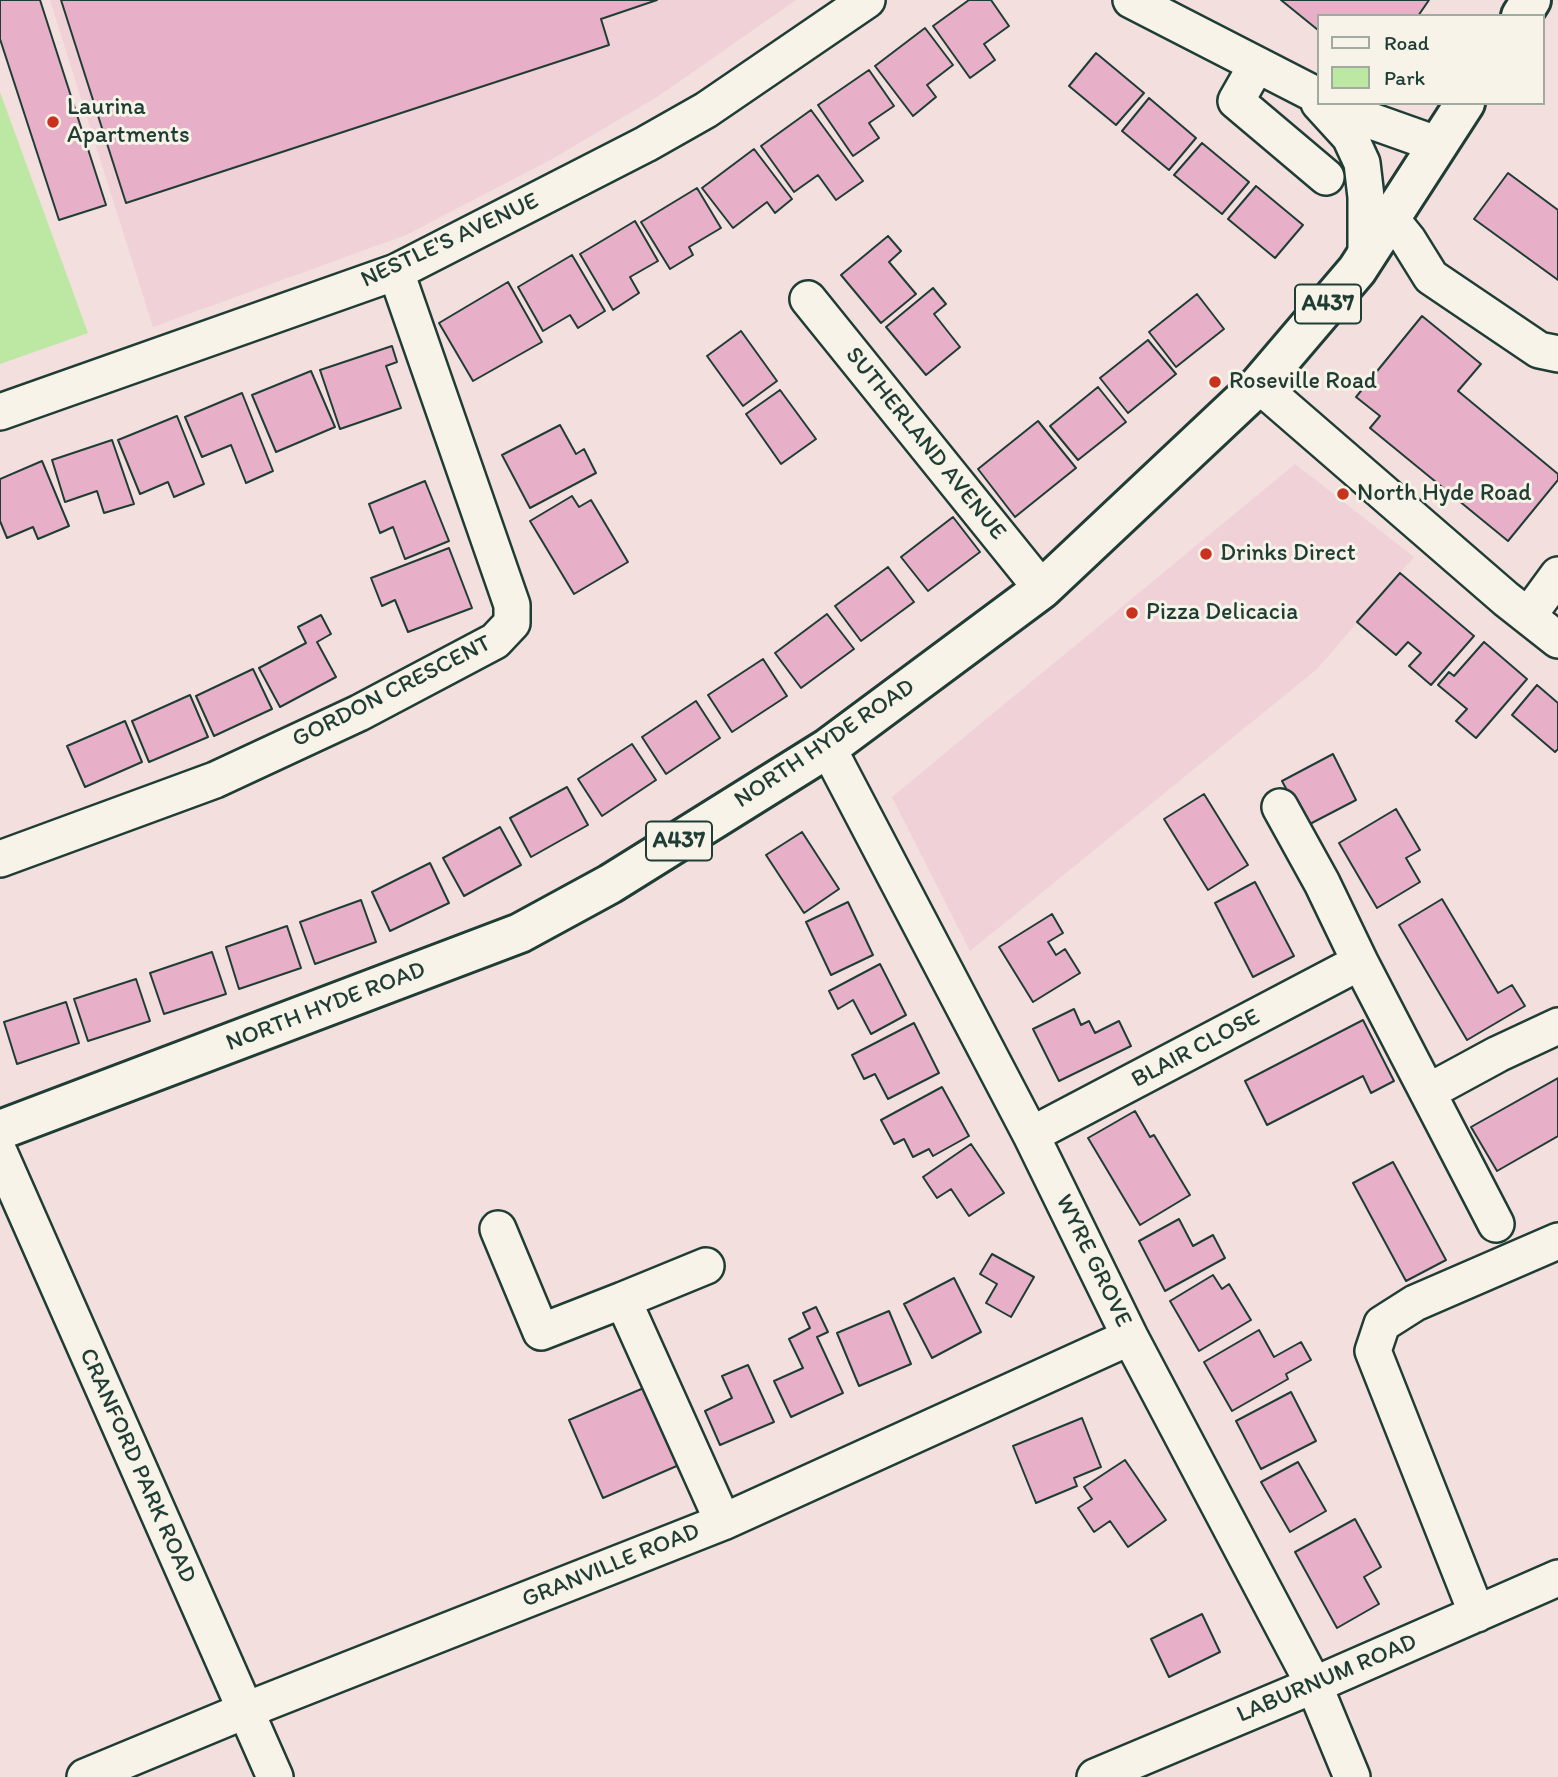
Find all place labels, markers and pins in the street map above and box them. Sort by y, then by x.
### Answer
place label: Laurina Apartments [67,94,190,150]
marker: Laurina Apartments [45,114,61,130]
place label: Roseville Road [1229,368,1377,396]
marker: Roseville Road [1207,374,1223,390]
place label: North Hyde Road [1357,480,1531,508]
marker: North Hyde Road [1335,486,1351,502]
place label: Drinks Direct [1220,540,1356,568]
marker: Drinks Direct [1198,546,1214,562]
place label: Pizza Delicacia [1146,599,1298,627]
marker: Pizza Delicacia [1124,605,1140,621]

